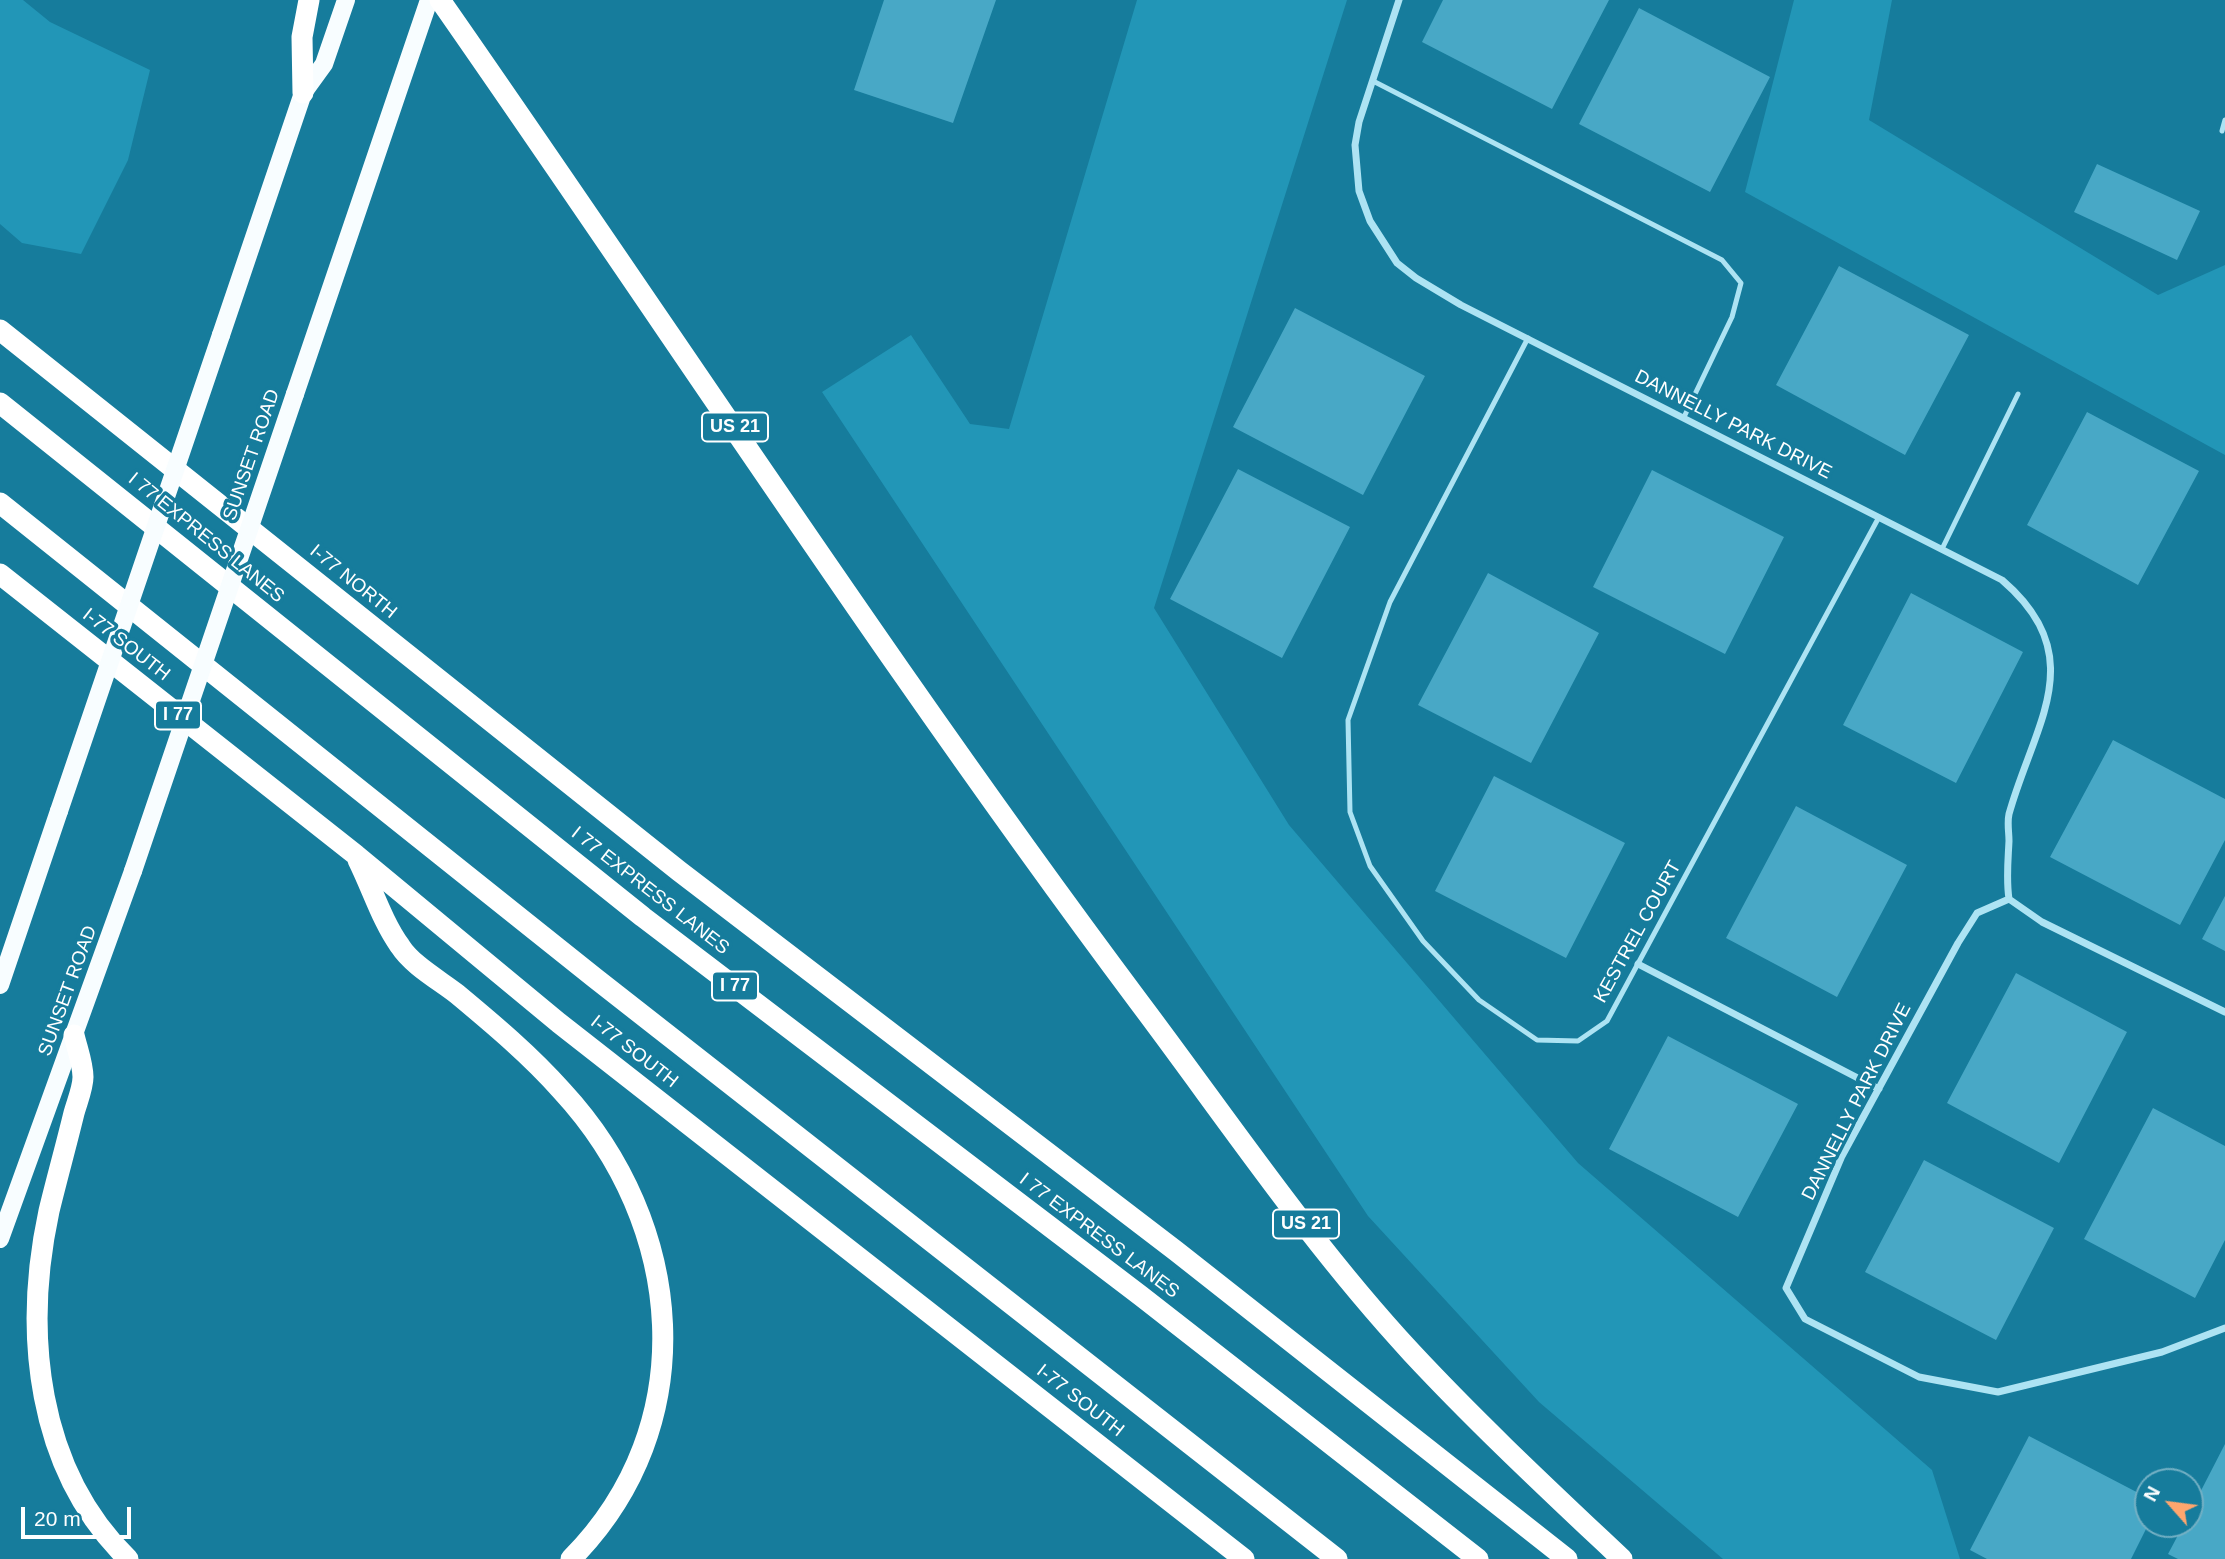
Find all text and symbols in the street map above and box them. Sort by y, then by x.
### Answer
street label: DANNELLY PARK DRIVE [1631,365,1835,485]
street label: SUNSET ROAD [219,386,285,524]
road number: US 21 [702,412,768,442]
street label: I 77 EXPRESS LANES [123,468,289,608]
street label: I-77 NORTH [305,540,401,624]
street label: I-77 SOUTH [78,604,174,686]
road number: I 77 [155,700,201,730]
street label: I 77 EXPRESS LANES [566,822,734,960]
street label: KESTREL COURT [1589,857,1687,1007]
street label: SUNSET ROAD [34,923,102,1059]
road number: I 77 [712,972,758,1001]
street label: DANNELLY PARK DRIVE [1797,1000,1917,1204]
street label: I-77 SOUTH [586,1011,682,1093]
street label: I 77 EXPRESS LANES [1015,1168,1183,1304]
road number: US 21 [1273,1210,1339,1238]
street label: I-77 SOUTH [1032,1360,1128,1442]
north arrow [2134,1468,2204,1538]
text: N [2139,1483,2164,1505]
scale bar [24,1492,135,1536]
text: 20 m [34,1507,81,1530]

